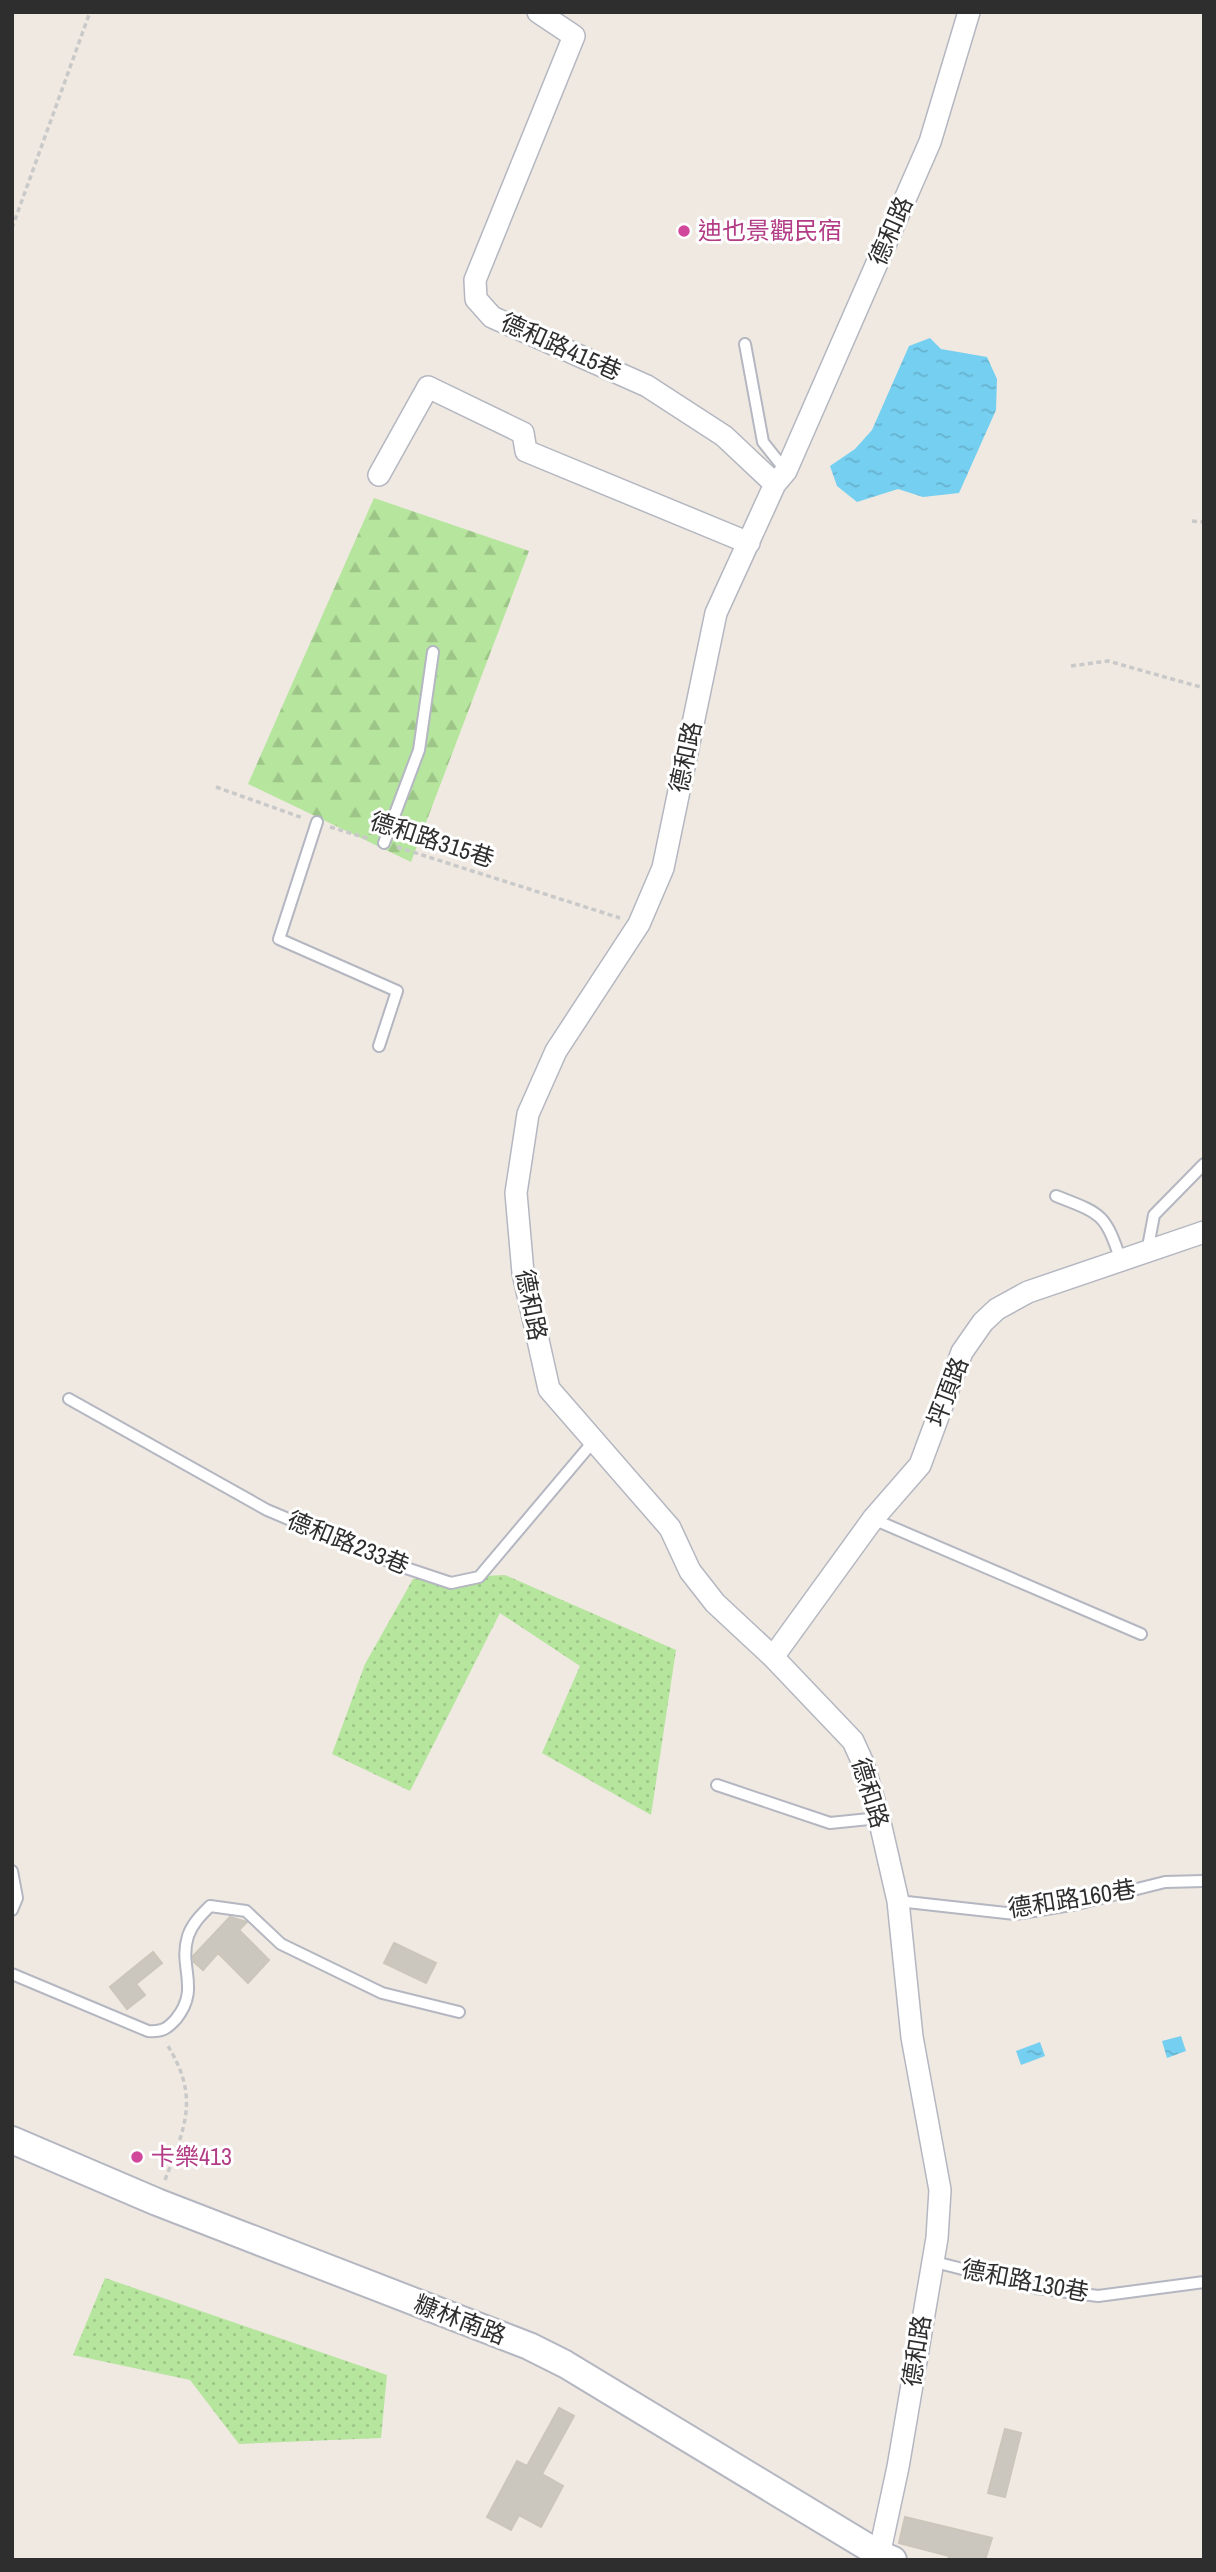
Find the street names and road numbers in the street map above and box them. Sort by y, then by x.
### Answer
street label: 德和路 [861,191,919,270]
street label: 德和路415巷 [496,305,627,387]
street label: 德和路 [662,718,708,795]
street label: 德和路315巷 [366,804,499,874]
street label: 德和路 [509,1266,555,1343]
street label: 坪頂路 [919,1352,975,1431]
street label: 德和路233巷 [283,1503,414,1581]
street label: 德和路 [845,1754,897,1832]
street label: 德和路160巷 [1006,1872,1138,1924]
street label: 德和路130巷 [959,2252,1091,2308]
street label: 糠林南路 [410,2287,511,2351]
street label: 德和路 [895,2313,937,2389]

